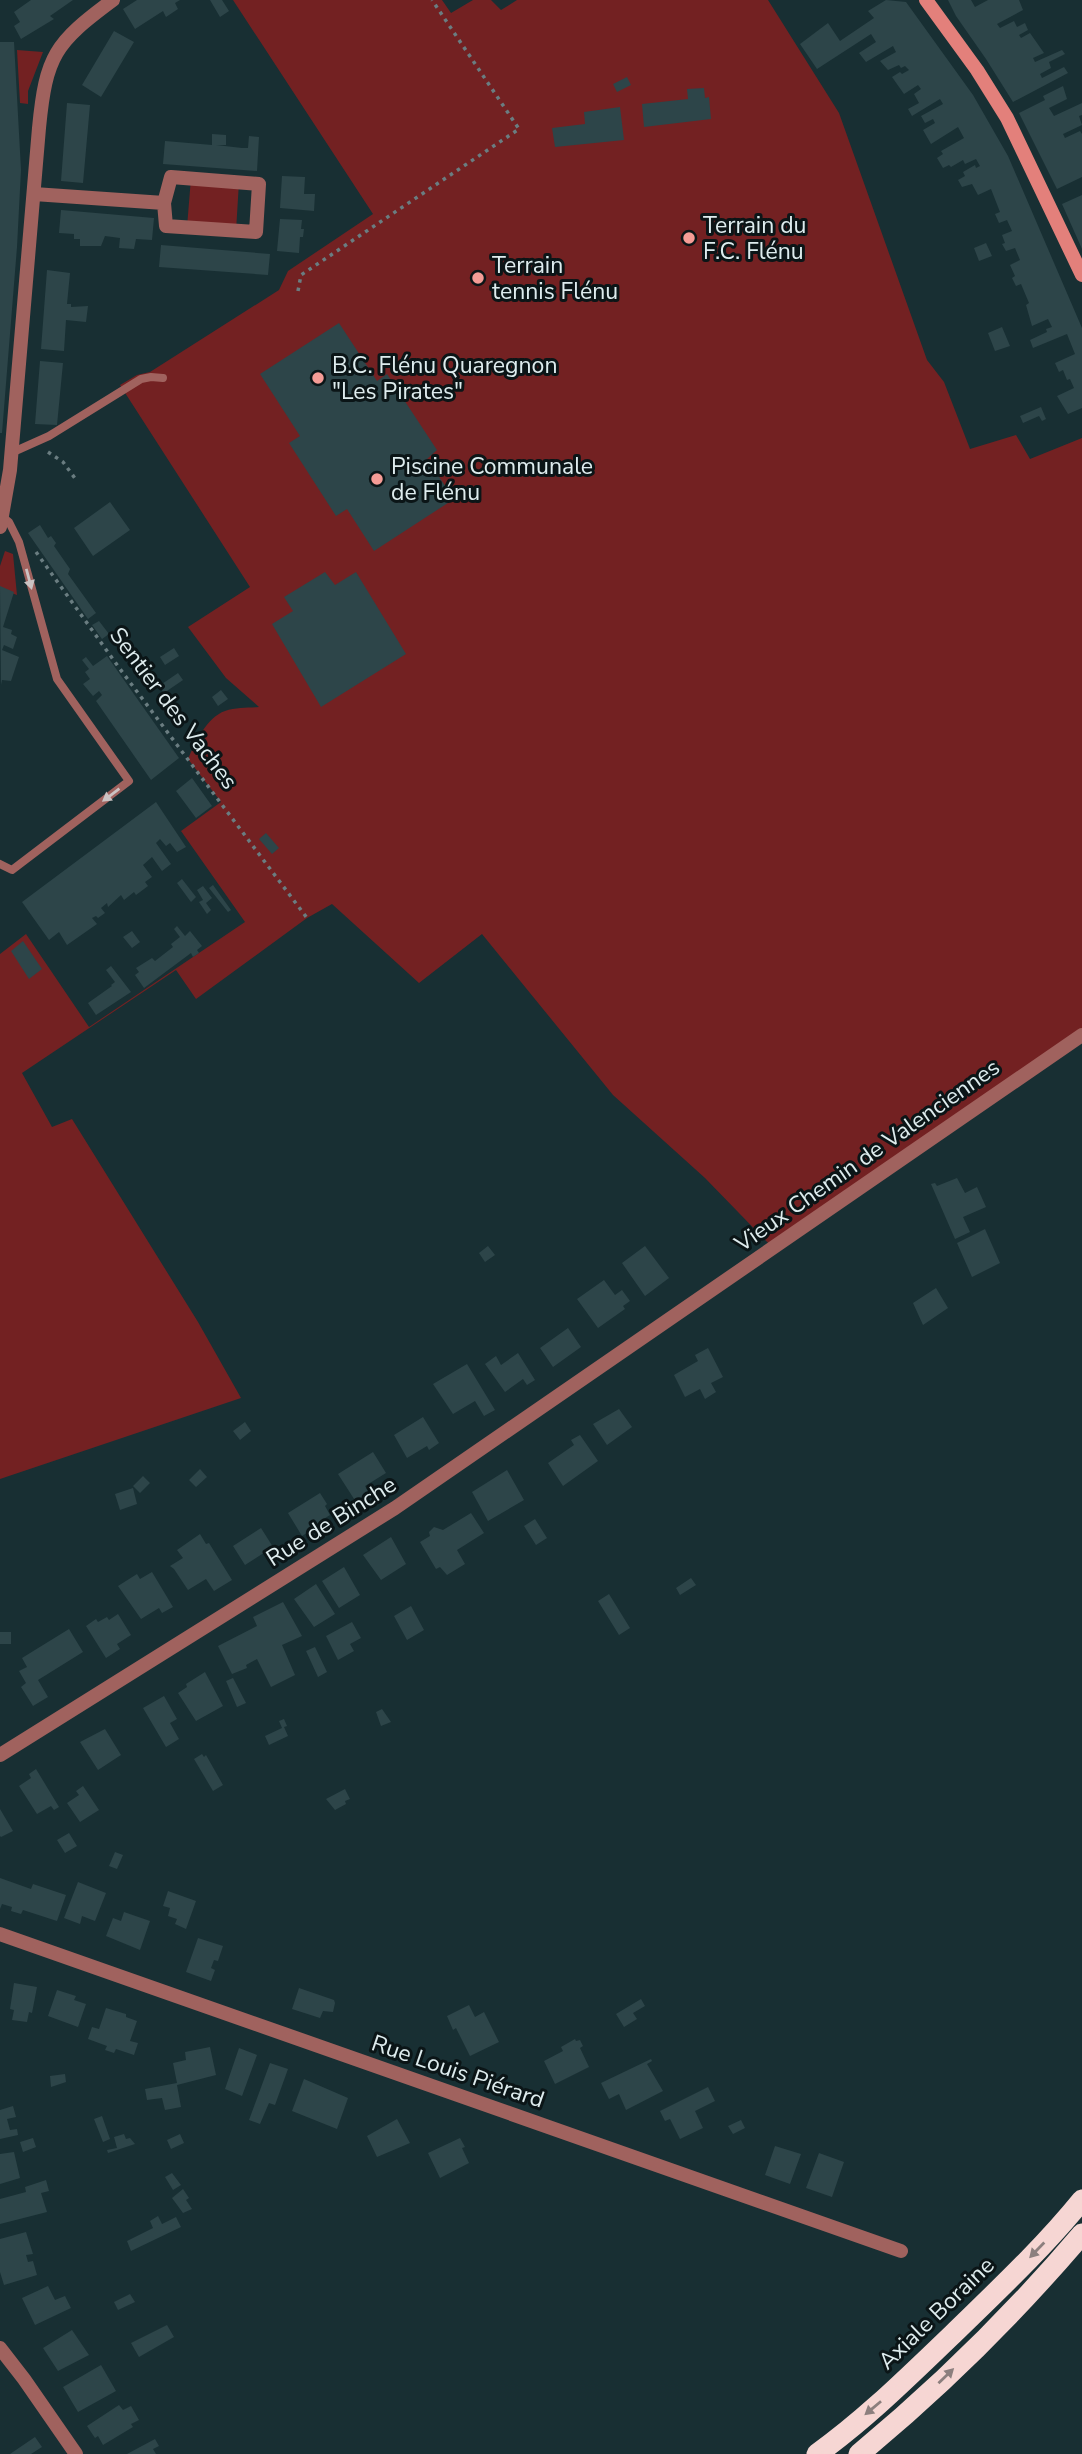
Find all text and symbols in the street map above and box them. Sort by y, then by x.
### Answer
place label: Terrain du F.C. Flénu [703,210,807,267]
marker: Terrain du F.C. Flénu [681,230,697,246]
place label: Terrain tennis Flénu [492,250,618,307]
marker: Terrain tennis Flénu [470,270,486,286]
place label: B.C. Flénu Quaregnon "Les Pirates" [332,350,557,407]
marker: B.C. Flénu Quaregnon "Les Pirates" [310,370,326,386]
place label: Piscine Communale de Flénu [391,451,593,508]
marker: Piscine Communale de Flénu [369,471,385,487]
one-way arrow [24,568,35,590]
street label: Sentier des Vaches [102,621,245,796]
one-way arrow [102,787,120,802]
street label: Vieux Chemin de Valenciennes [728,1052,1006,1260]
street label: Rue de Binche [260,1469,402,1574]
street label: Rue Louis Piérard [367,2027,548,2116]
one-way arrow [1028,2242,1045,2259]
street label: Axiale Boraine [872,2250,1001,2377]
one-way arrow [937,2368,954,2384]
one-way arrow [864,2400,882,2416]

